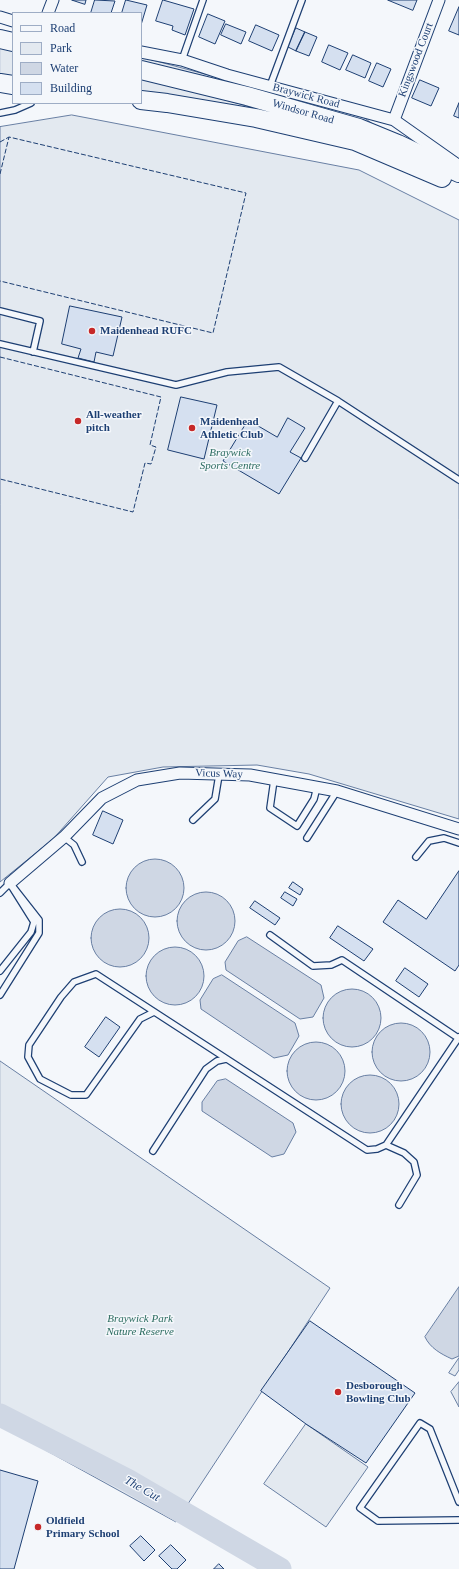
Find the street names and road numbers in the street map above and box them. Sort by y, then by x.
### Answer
street label: Kingswood Court [396,21,436,99]
street label: Braywick Road [271,81,341,111]
street label: Windsor Road [271,97,335,127]
street label: Vicus Way [195,767,243,781]

